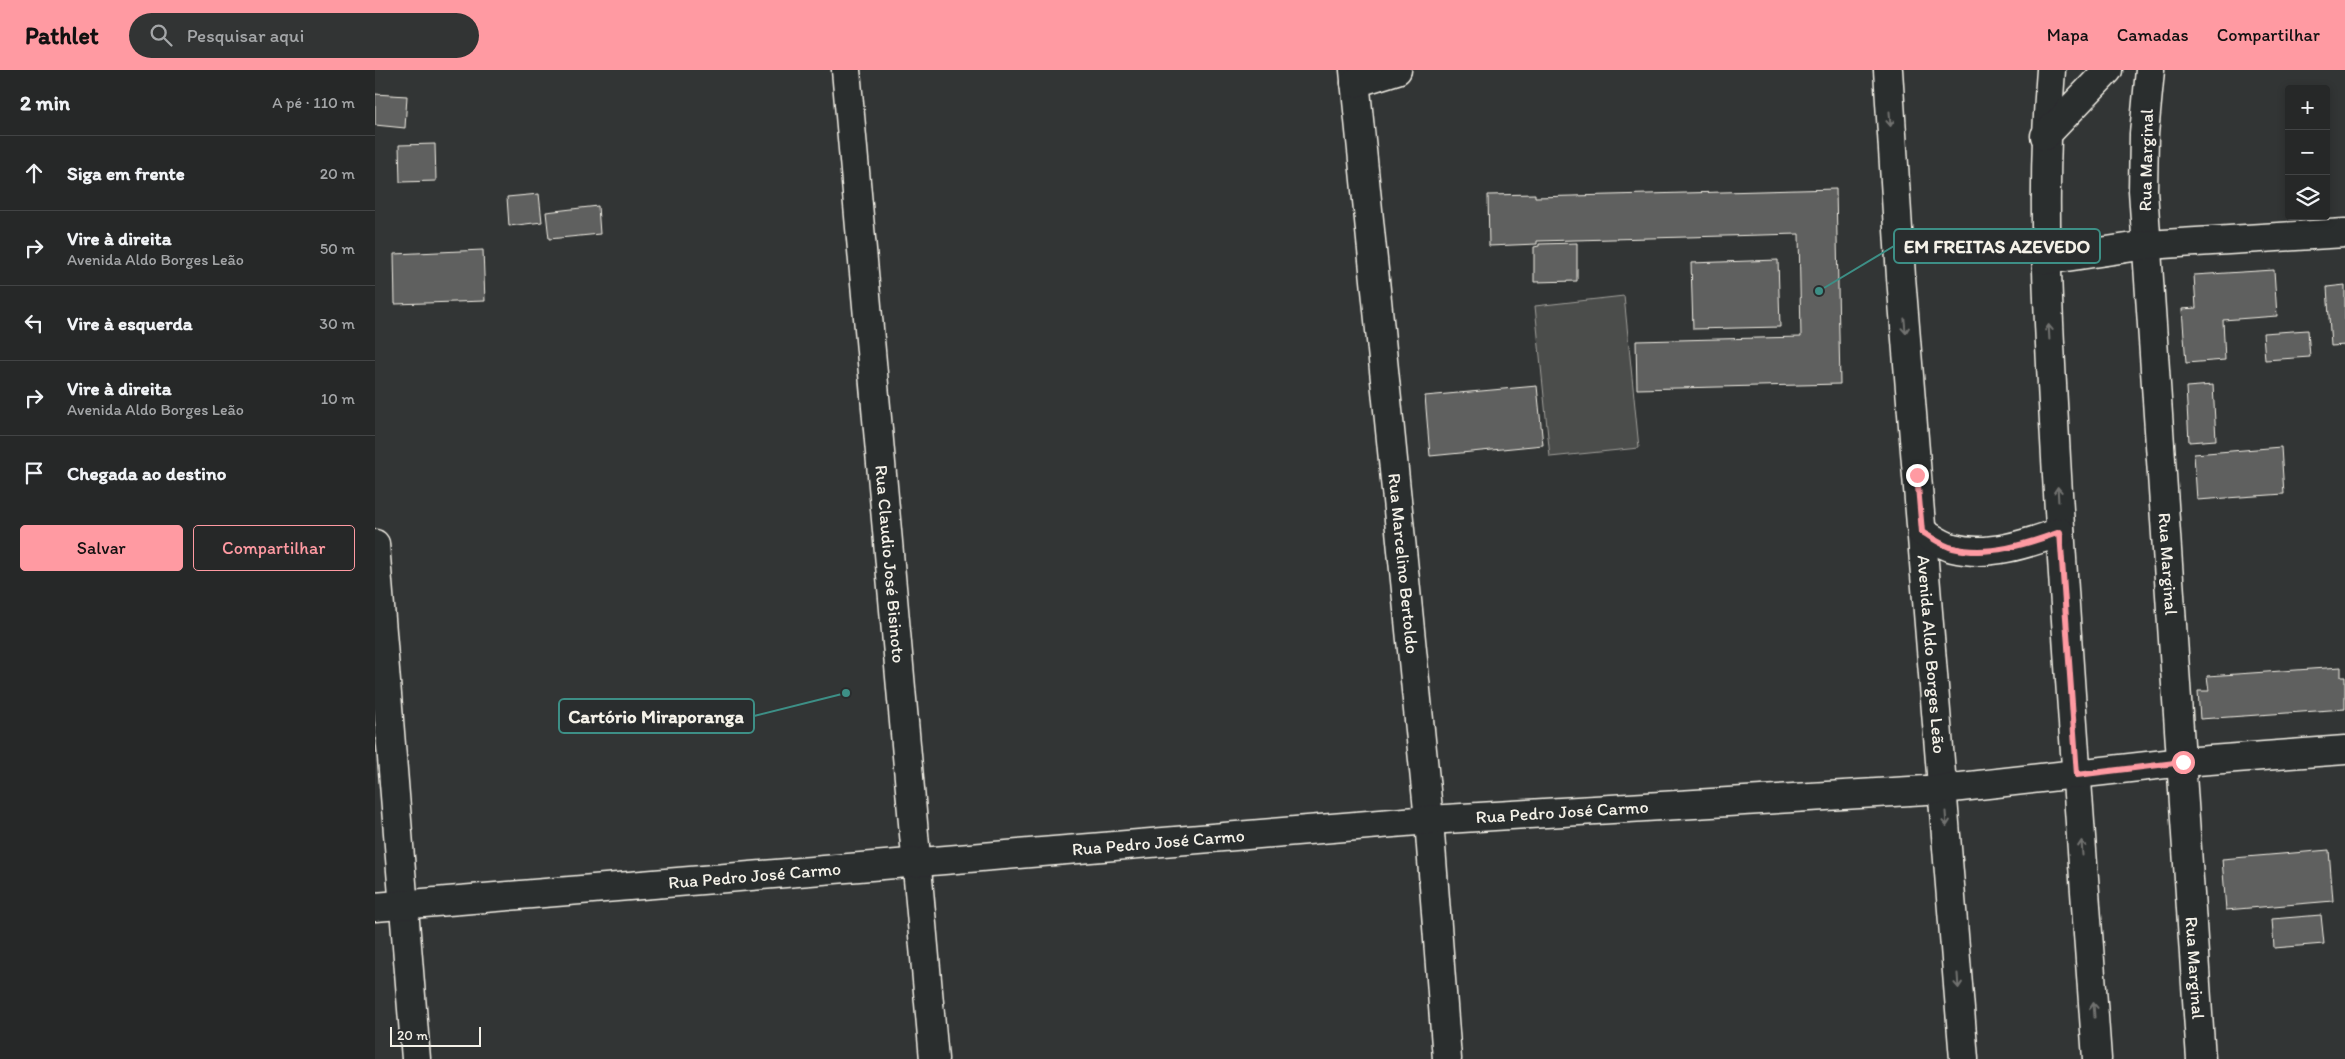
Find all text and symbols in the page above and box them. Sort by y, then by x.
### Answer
search box [129,13,479,58]
text: Pathlet [25,21,99,50]
icon: search [147,21,175,49]
text: Pesquisar aqui [187,24,304,47]
text: Mapa [2047,24,2089,46]
text: Camadas [2117,24,2189,46]
text: Compartilhar [2217,24,2320,46]
map controls [2285,85,2330,220]
button: + [2285,85,2330,130]
text: 2 min [20,90,70,115]
text: A pé · 110 m [272,93,355,112]
street label: Rua Marginal [2134,108,2158,212]
one-way arrow [1885,110,1894,126]
button: − [2285,130,2330,175]
icon: ahead [20,159,48,187]
text: Siga em frente [67,162,185,185]
text: 20 m [320,164,355,183]
button: layers [2285,175,2330,220]
text: Vire à direita [67,227,172,250]
callout: EM FREITAS AZEVEDO [1894,229,2100,263]
icon: right [20,234,48,262]
text: EM FREITAS AZEVEDO [1904,235,2091,258]
text: 50 m [320,239,355,258]
text: Avenida Aldo Borges Leão [67,250,244,269]
icon: left [20,309,48,337]
text: Vire à esquerda [67,312,193,335]
text: 30 m [319,314,355,333]
one-way arrow [1900,317,1909,333]
one-way arrow [2045,324,2054,340]
text: Vire à direita [67,377,172,400]
icon: right [20,384,48,412]
text: 10 m [321,389,355,408]
text: Avenida Aldo Borges Leão [67,400,244,419]
icon: arrive [20,459,48,487]
text: Chegada ao destino [67,462,226,485]
street label: Rua Claudio José Bisinoto [870,464,910,664]
route end [1906,464,1929,487]
street label: Rua Marcelino Bertoldo [1383,472,1423,655]
one-way arrow [2054,486,2063,502]
street label: Rua Marginal [2154,512,2182,616]
button: Salvar [20,525,183,571]
button: Compartilhar [193,525,355,571]
street label: Avenida Aldo Borges Leão [1912,554,1950,755]
callout: Cartório Miraporanga [559,699,754,733]
text: Cartório Miraporanga [568,705,745,728]
route start [2172,751,2195,774]
street label: Rua Pedro José Carmo [1475,796,1649,828]
one-way arrow [1941,811,1950,827]
street label: Rua Pedro José Carmo [1071,824,1246,860]
one-way arrow [2078,841,2087,857]
street label: Rua Pedro José Carmo [667,858,842,894]
street label: Rua Marginal [2181,916,2209,1020]
one-way arrow [1953,973,1963,989]
one-way arrow [2089,1003,2099,1019]
scale bar [390,1024,481,1047]
text: 20 m [397,1027,428,1044]

